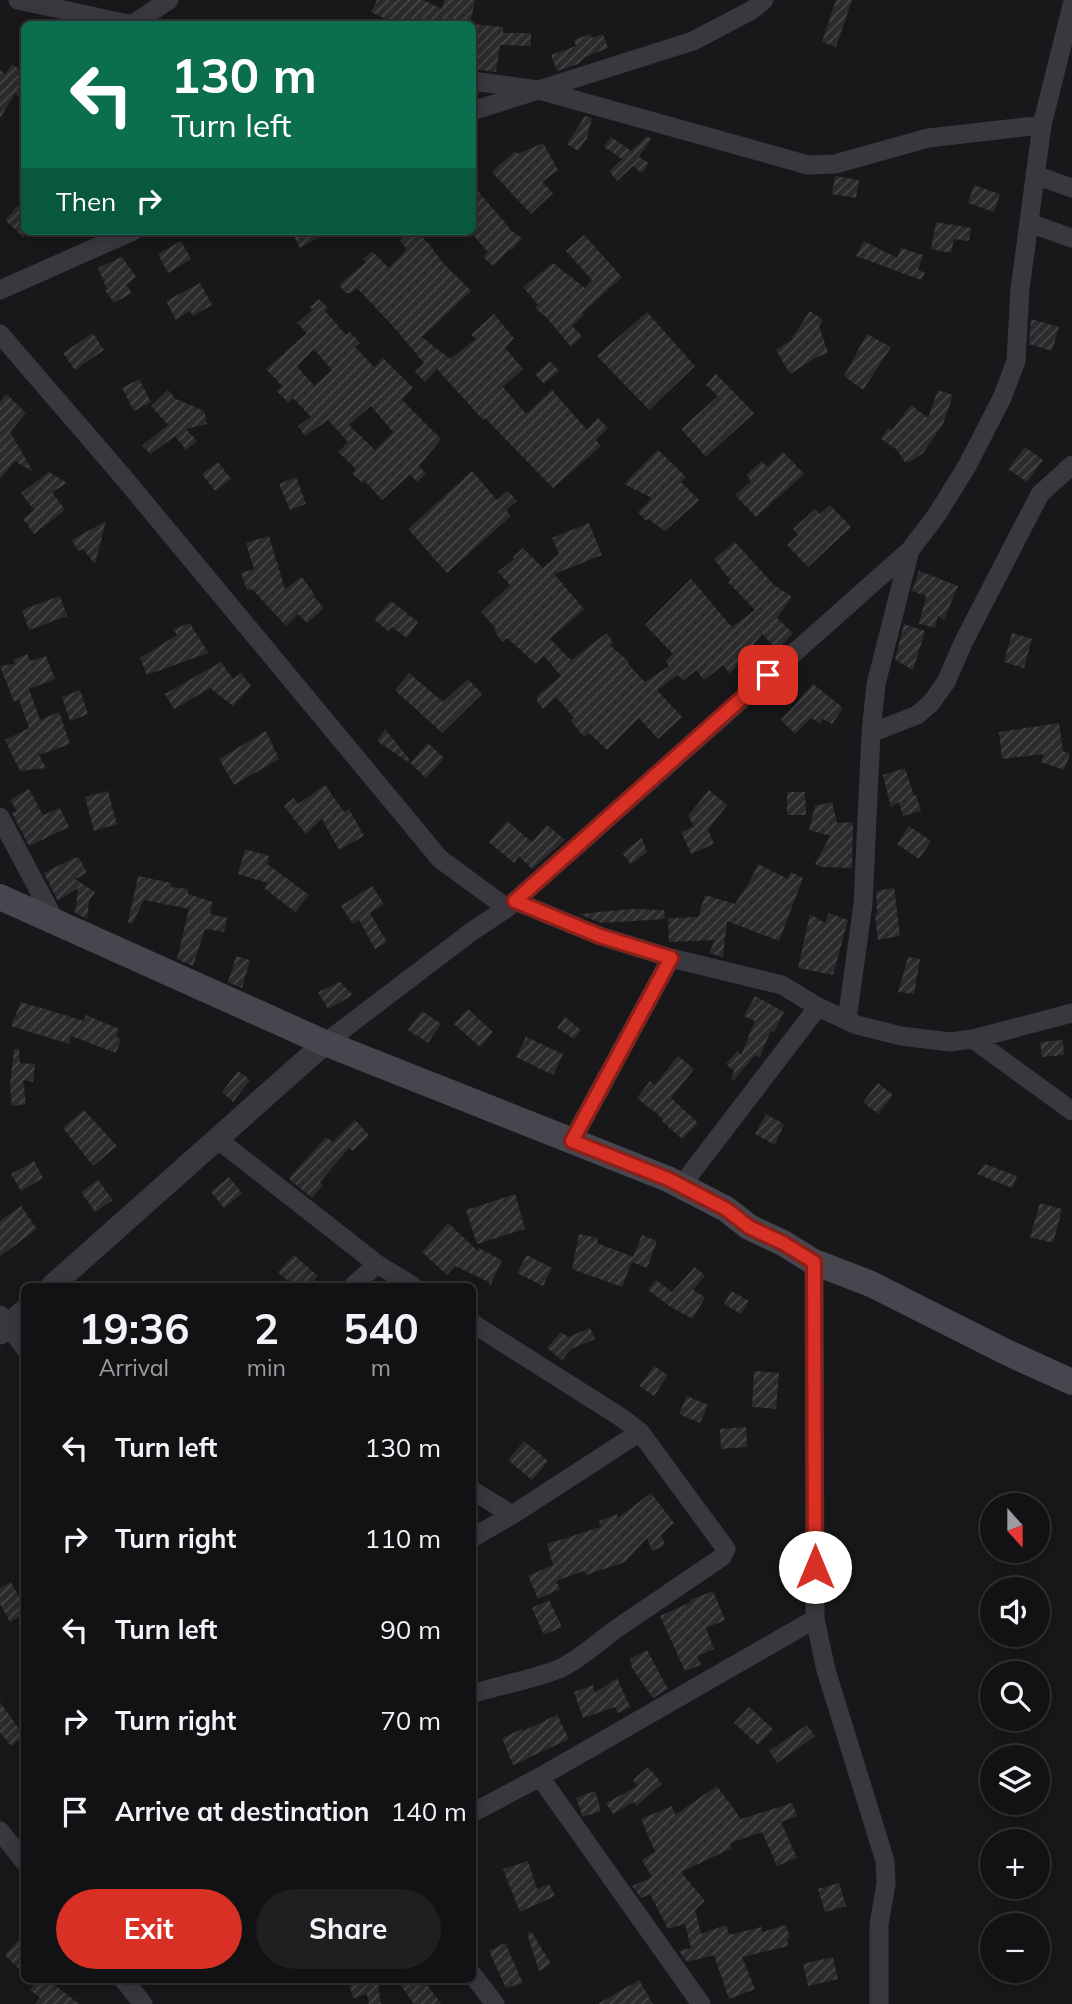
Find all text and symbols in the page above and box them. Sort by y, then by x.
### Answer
text: 130 m [171,44,317,105]
icon: left [56,49,147,140]
text: Turn left [171,105,291,145]
icon: right [130,182,168,220]
text: Then [56,185,116,218]
pin [738,645,798,705]
icon: arrive [749,656,787,694]
text: 19:36 [78,1302,189,1355]
text: 2 [254,1302,279,1355]
text: 540 [343,1302,419,1355]
text: Arrival [99,1353,169,1382]
text: min [247,1353,286,1382]
text: m [371,1353,391,1382]
icon: left [56,1429,94,1467]
text: Turn left [115,1431,217,1464]
text: 130 m [365,1431,441,1464]
north arrow [980,1493,1050,1563]
map controls [980,1493,1050,1983]
icon: right [56,1520,94,1558]
text: Turn right [115,1522,236,1555]
text: 110 m [365,1522,441,1555]
position arrow [778,1530,852,1604]
button: sound [980,1577,1050,1647]
icon: left [56,1611,94,1649]
text: Turn left [115,1613,217,1646]
text: 90 m [380,1613,441,1646]
button: search [980,1661,1050,1731]
icon: right [56,1702,94,1740]
text: Turn right [115,1704,236,1737]
text: 70 m [380,1704,441,1737]
button: layers [980,1745,1050,1815]
icon: arrive [56,1793,94,1831]
text: Arrive at destination [115,1795,370,1828]
text: 140 m [391,1795,467,1828]
button: + [980,1829,1050,1899]
button: Exit [56,1889,242,1969]
button: Share [256,1889,441,1969]
button: − [980,1913,1050,1983]

